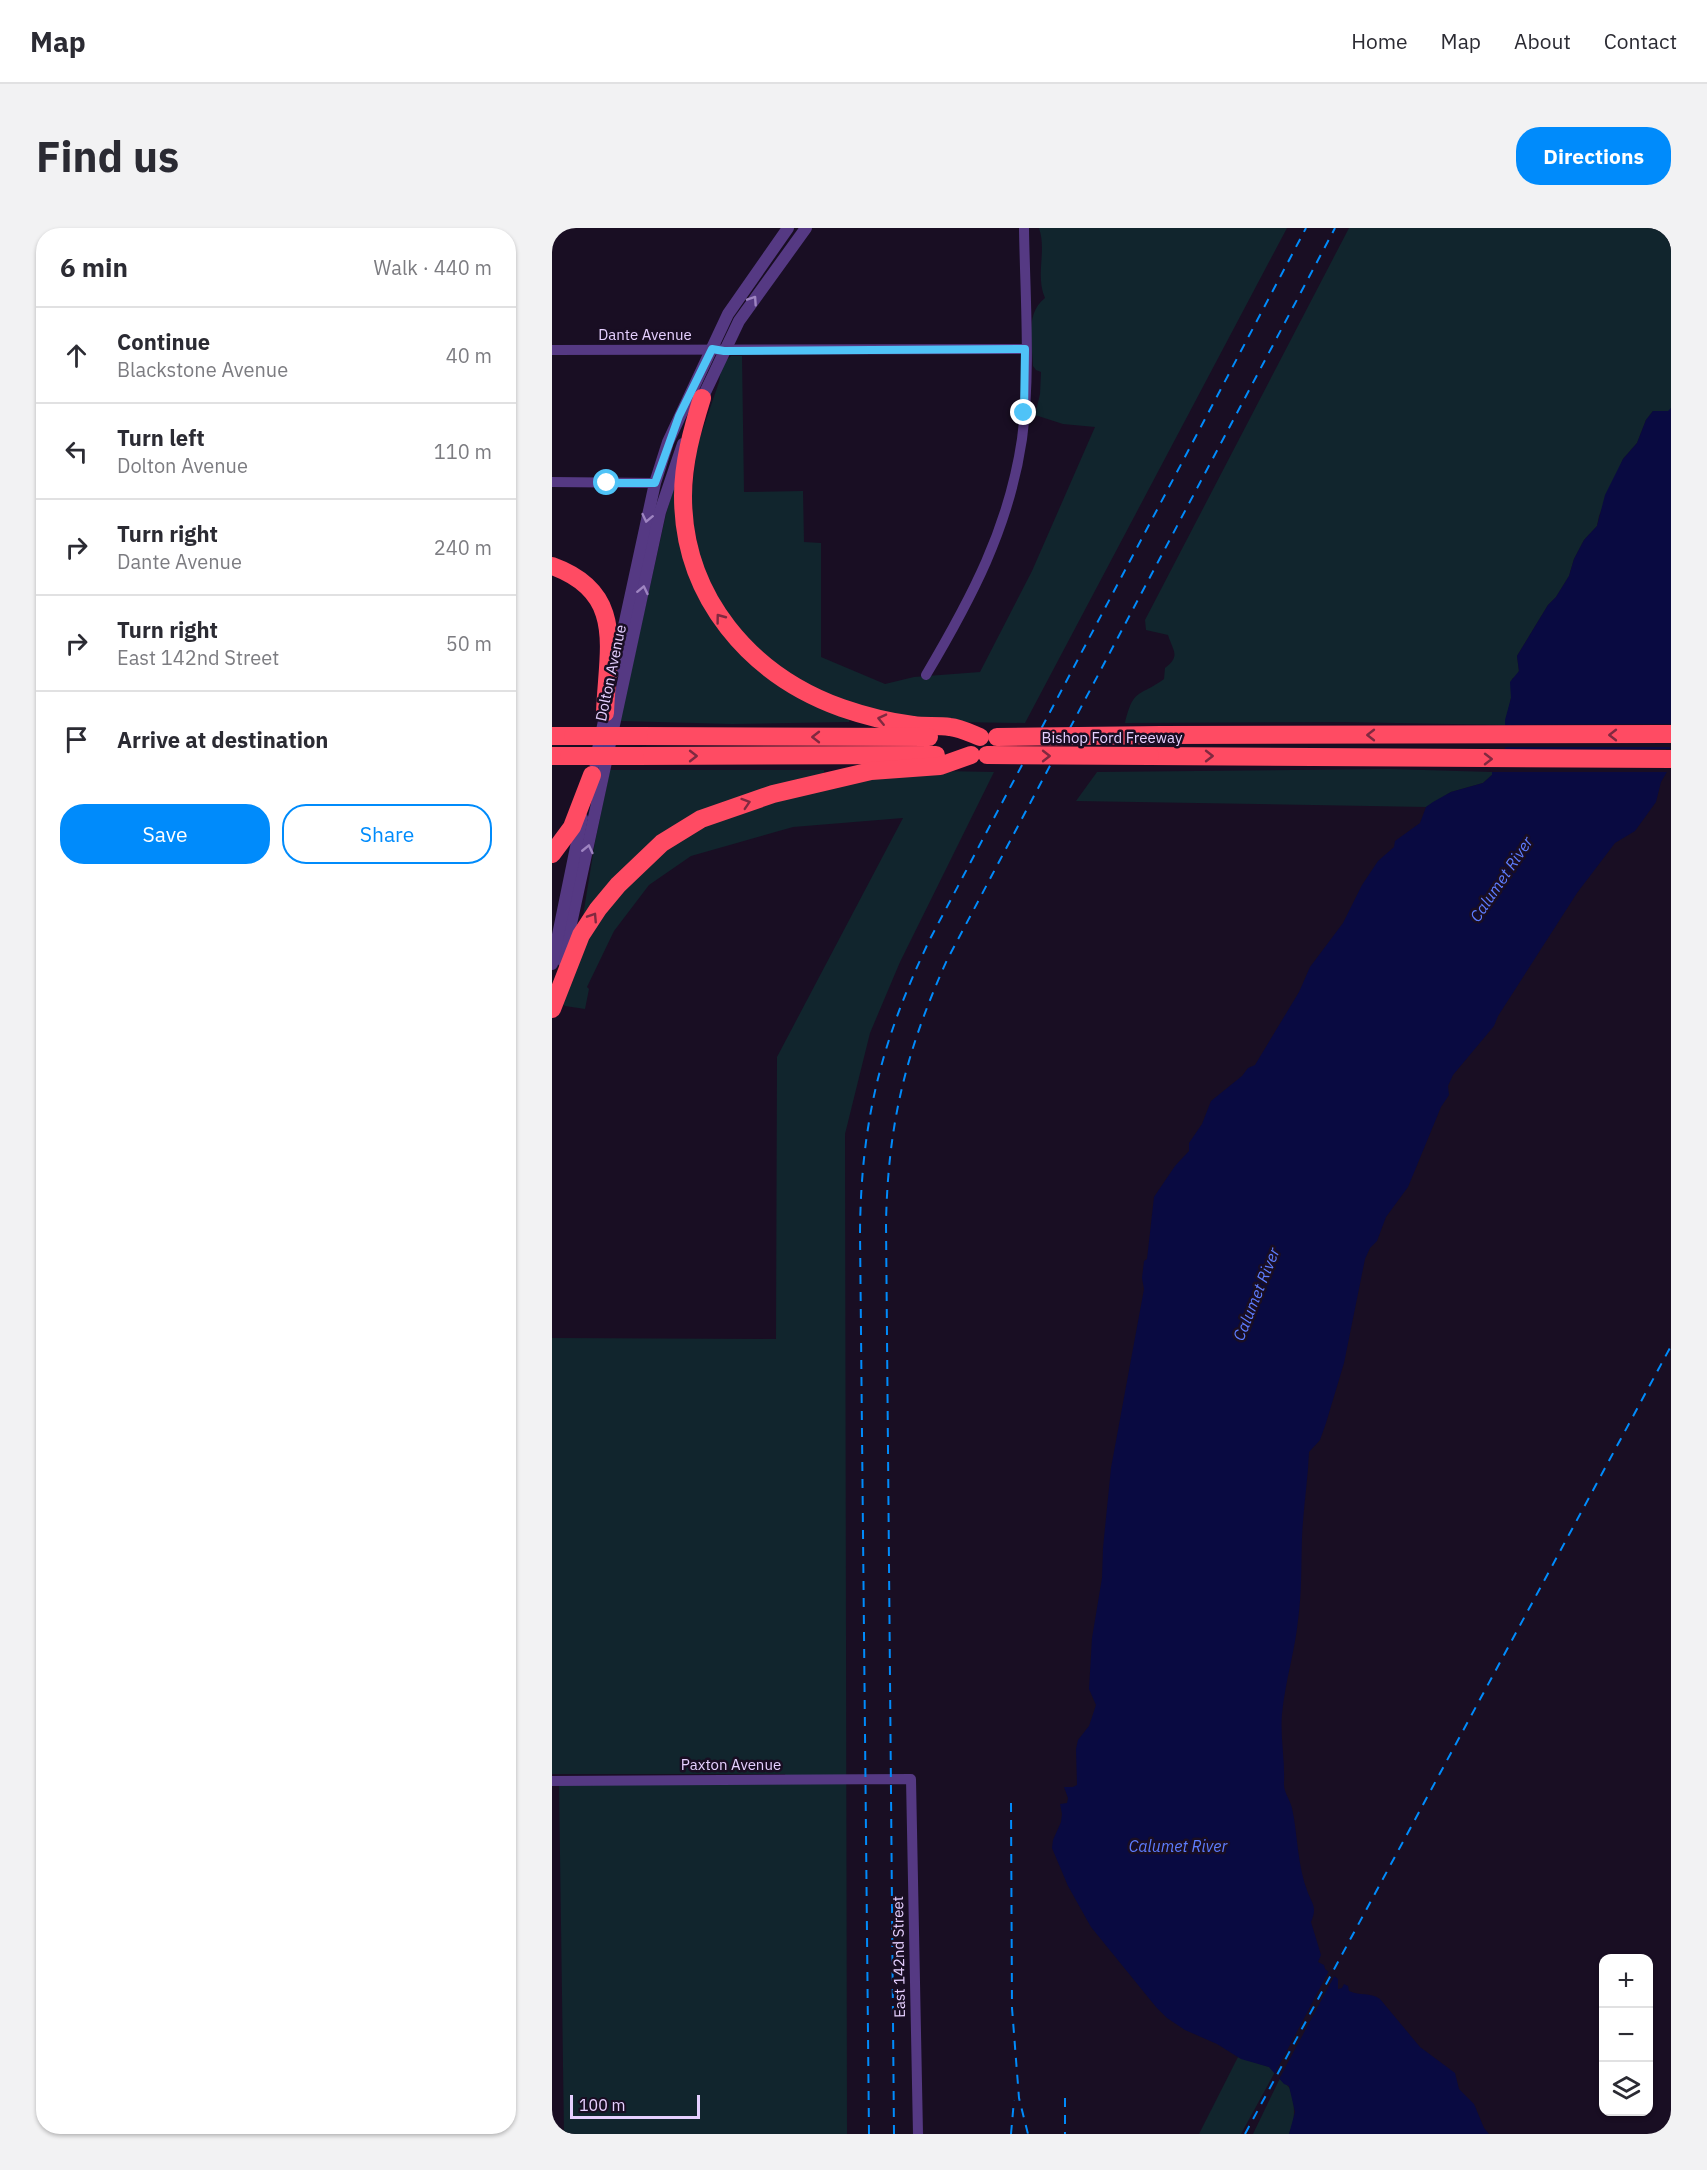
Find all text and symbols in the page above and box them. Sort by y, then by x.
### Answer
text: Map [30,23,86,60]
text: Home [1351,27,1408,55]
text: Map [1441,27,1481,55]
text: About [1514,27,1571,55]
text: Contact [1604,27,1677,55]
button: Directions [1516,127,1671,185]
text: Find us [36,129,179,184]
text: 6 min [60,250,128,284]
text: Walk · 440 m [374,254,492,281]
one-way arrow [746,296,757,307]
street label: Dante Avenue [598,325,692,344]
text: Continue [117,327,210,356]
icon: ahead [60,339,93,372]
text: 40 m [446,342,492,369]
text: Blackstone Avenue [117,356,288,383]
route end [1010,399,1036,425]
text: Turn left [117,423,205,452]
icon: left [60,435,93,468]
text: 110 m [434,438,492,465]
text: Dolton Avenue [117,452,248,479]
route start [593,469,619,495]
one-way arrow [642,513,655,523]
text: Turn right [117,519,218,548]
icon: right [60,531,93,564]
text: 240 m [434,534,492,561]
text: Dante Avenue [117,548,242,575]
one-way arrow [636,585,649,595]
one-way arrow [717,613,728,624]
text: Turn right [117,615,218,644]
street label: Dolton Avenue [591,623,630,723]
icon: right [60,627,93,660]
text: 50 m [446,630,492,657]
text: East 142nd Street [117,644,279,671]
one-way arrow [877,714,887,727]
icon: arrive [60,723,93,756]
text: Arrive at destination [117,725,328,754]
street label: Bishop Ford Freeway [1042,728,1183,747]
one-way arrow [1366,729,1375,741]
one-way arrow [1608,729,1617,741]
one-way arrow [812,731,821,743]
one-way arrow [689,750,698,762]
one-way arrow [1041,750,1050,762]
one-way arrow [1204,750,1213,762]
one-way arrow [1484,753,1493,765]
one-way arrow [740,797,751,810]
button: Save [60,804,270,864]
button: Share [282,804,492,864]
water label: Calumet River [1465,832,1537,925]
one-way arrow [581,844,594,854]
one-way arrow [585,913,597,923]
water label: Calumet River [1228,1243,1284,1343]
street label: Paxton Avenue [681,1755,781,1774]
water label: Calumet River [1129,1836,1228,1856]
street label: East 142nd Street [888,1896,909,2018]
map controls [1599,1954,1653,2116]
button: + [1599,1954,1653,2008]
button: − [1599,2008,1653,2062]
button: layers [1599,2062,1653,2116]
scale bar [570,2092,700,2120]
text: 100 m [579,2095,626,2115]

